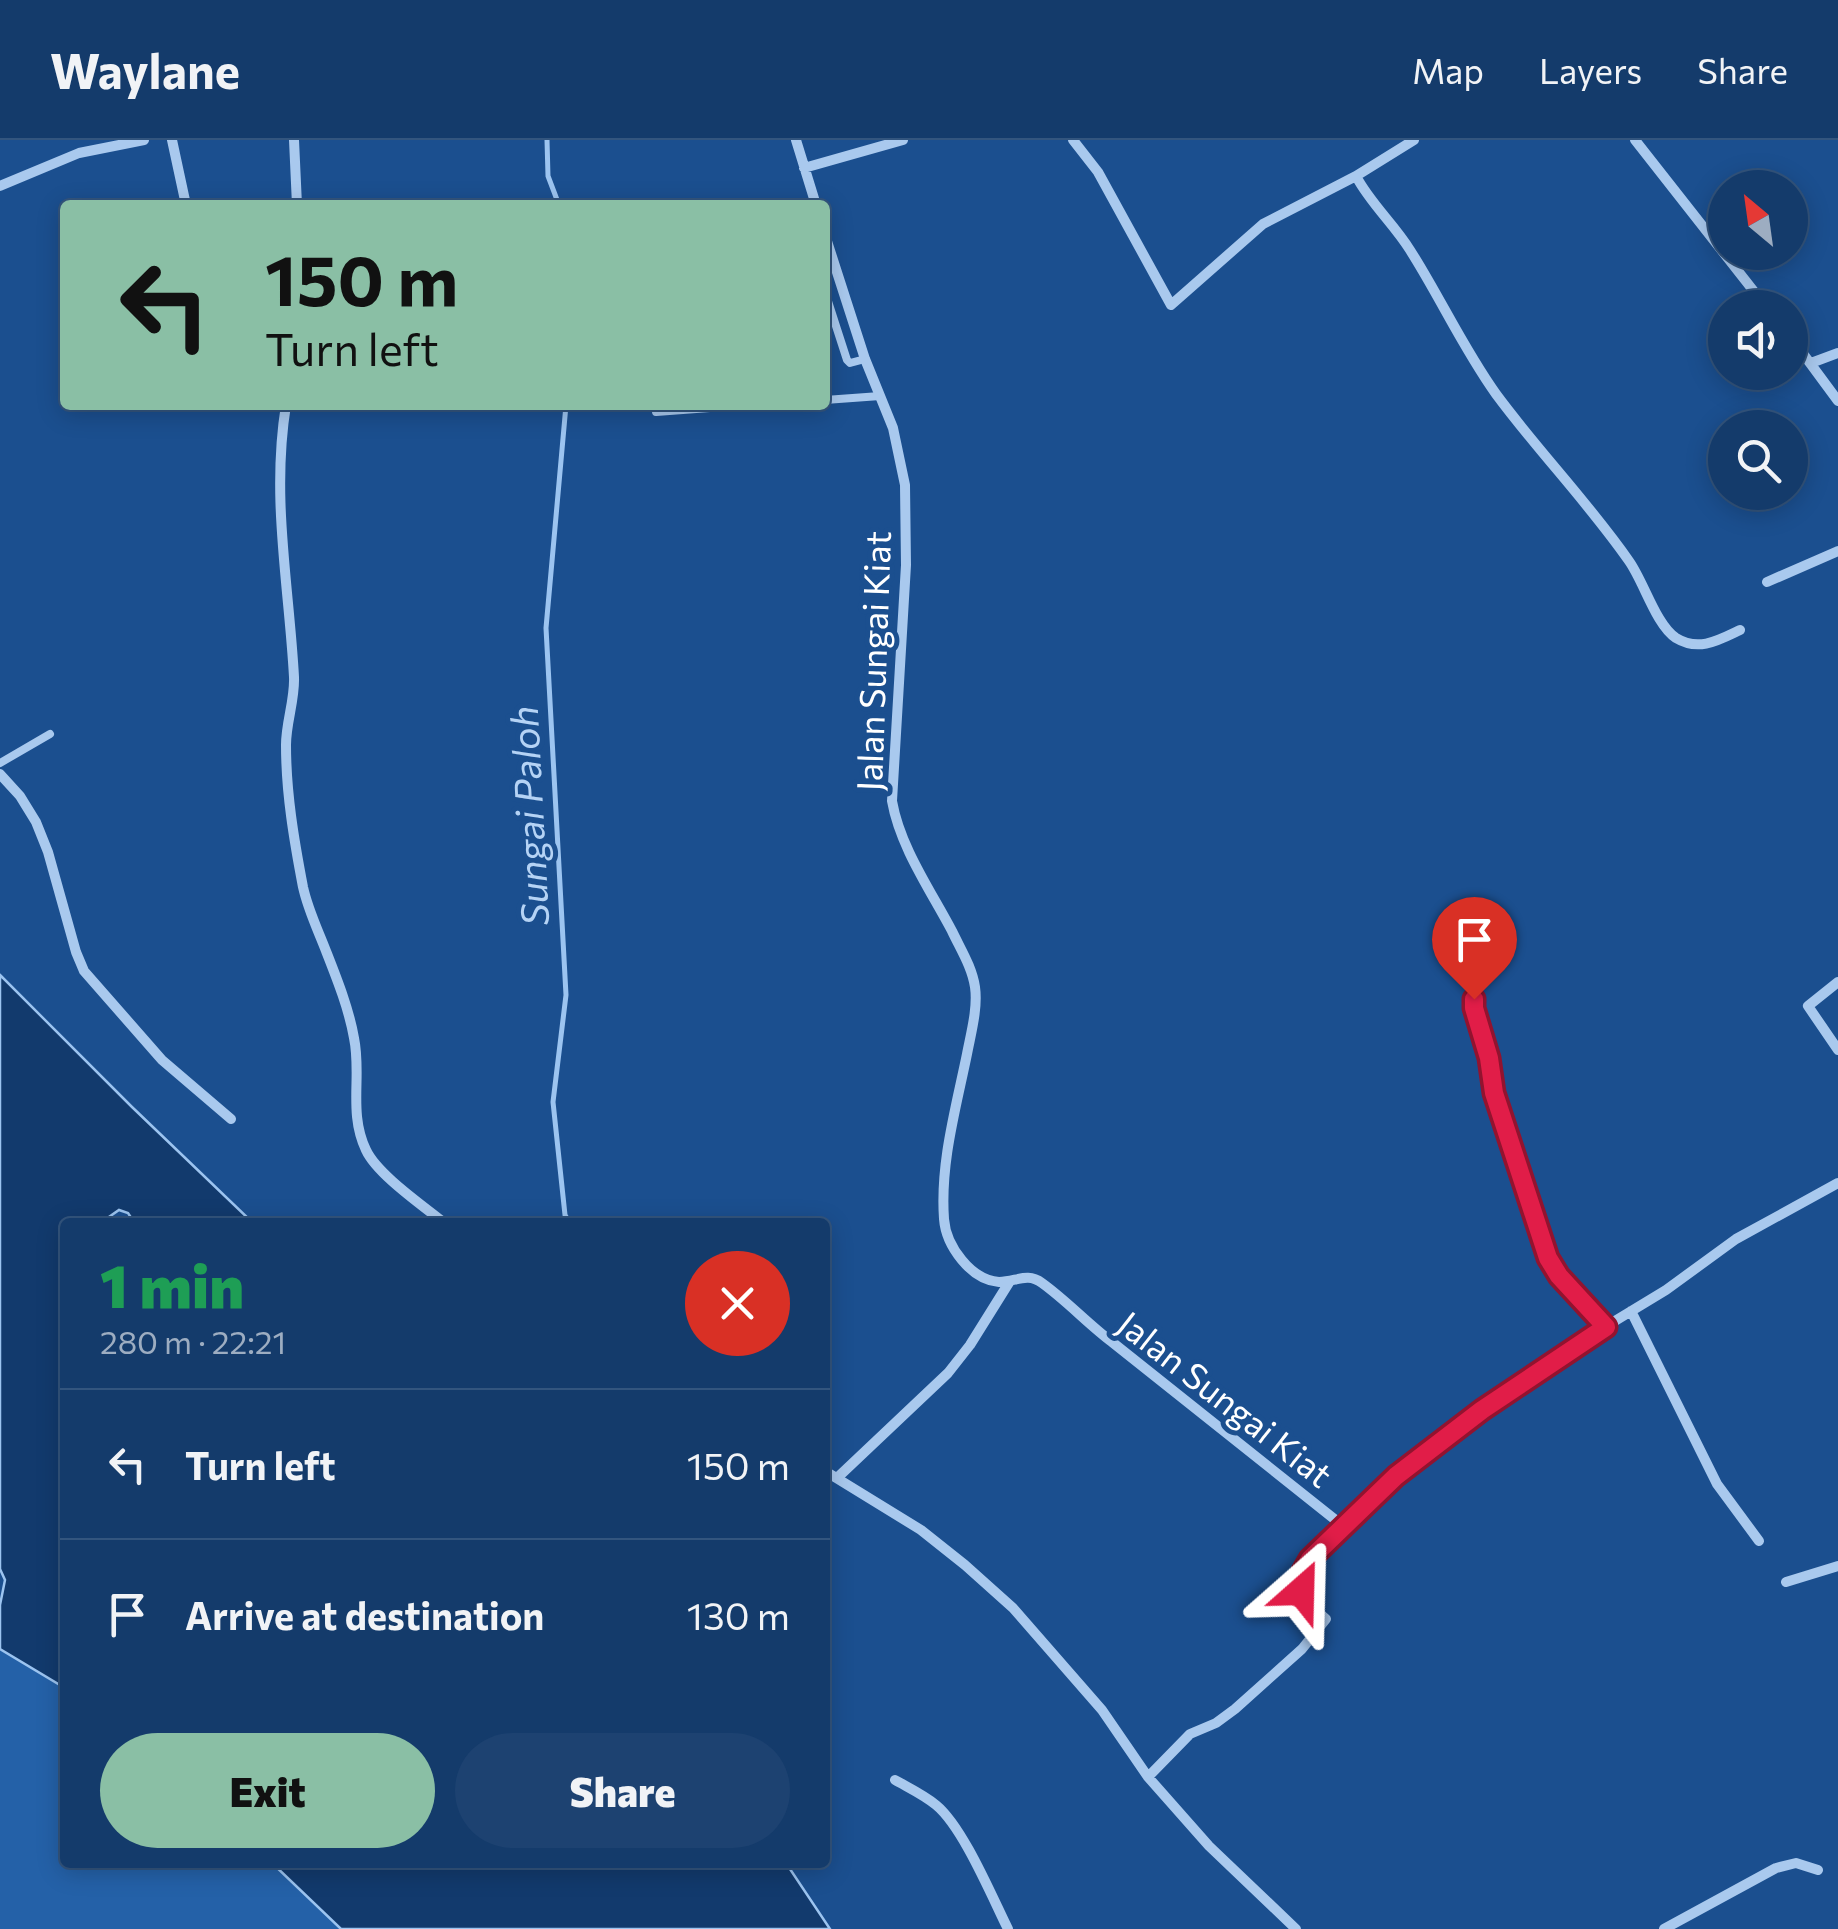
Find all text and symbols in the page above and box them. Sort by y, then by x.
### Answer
text: Waylane [50,40,240,99]
text: Map [1412,48,1484,91]
text: Layers [1539,48,1642,91]
text: Share [1697,48,1788,91]
north arrow [1708,170,1808,270]
map controls [1708,170,1808,510]
text: 150 m [265,235,458,320]
icon: left [100,240,230,370]
button: sound [1708,290,1808,390]
text: Turn left [265,320,439,375]
button: search [1708,410,1808,510]
street label: Jalan Sungai Kiat [846,530,898,792]
water label: Sungai Paloh [499,705,557,927]
pin [1432,897,1517,1000]
icon: arrive [1447,912,1502,967]
text: 1 min [100,1247,244,1320]
button: close [685,1251,790,1356]
street label: Jalan Sungai Kiat [1110,1301,1342,1495]
text: 280 m · 22:21 [100,1321,286,1361]
icon: left [100,1437,155,1492]
text: Turn left [185,1441,336,1488]
text: 150 m [687,1441,790,1488]
position arrow [1249,1539,1353,1643]
icon: arrive [100,1587,155,1642]
text: Arrive at destination [185,1591,544,1638]
text: 130 m [687,1591,790,1638]
button: Exit [100,1733,435,1848]
button: Share [455,1733,790,1848]

